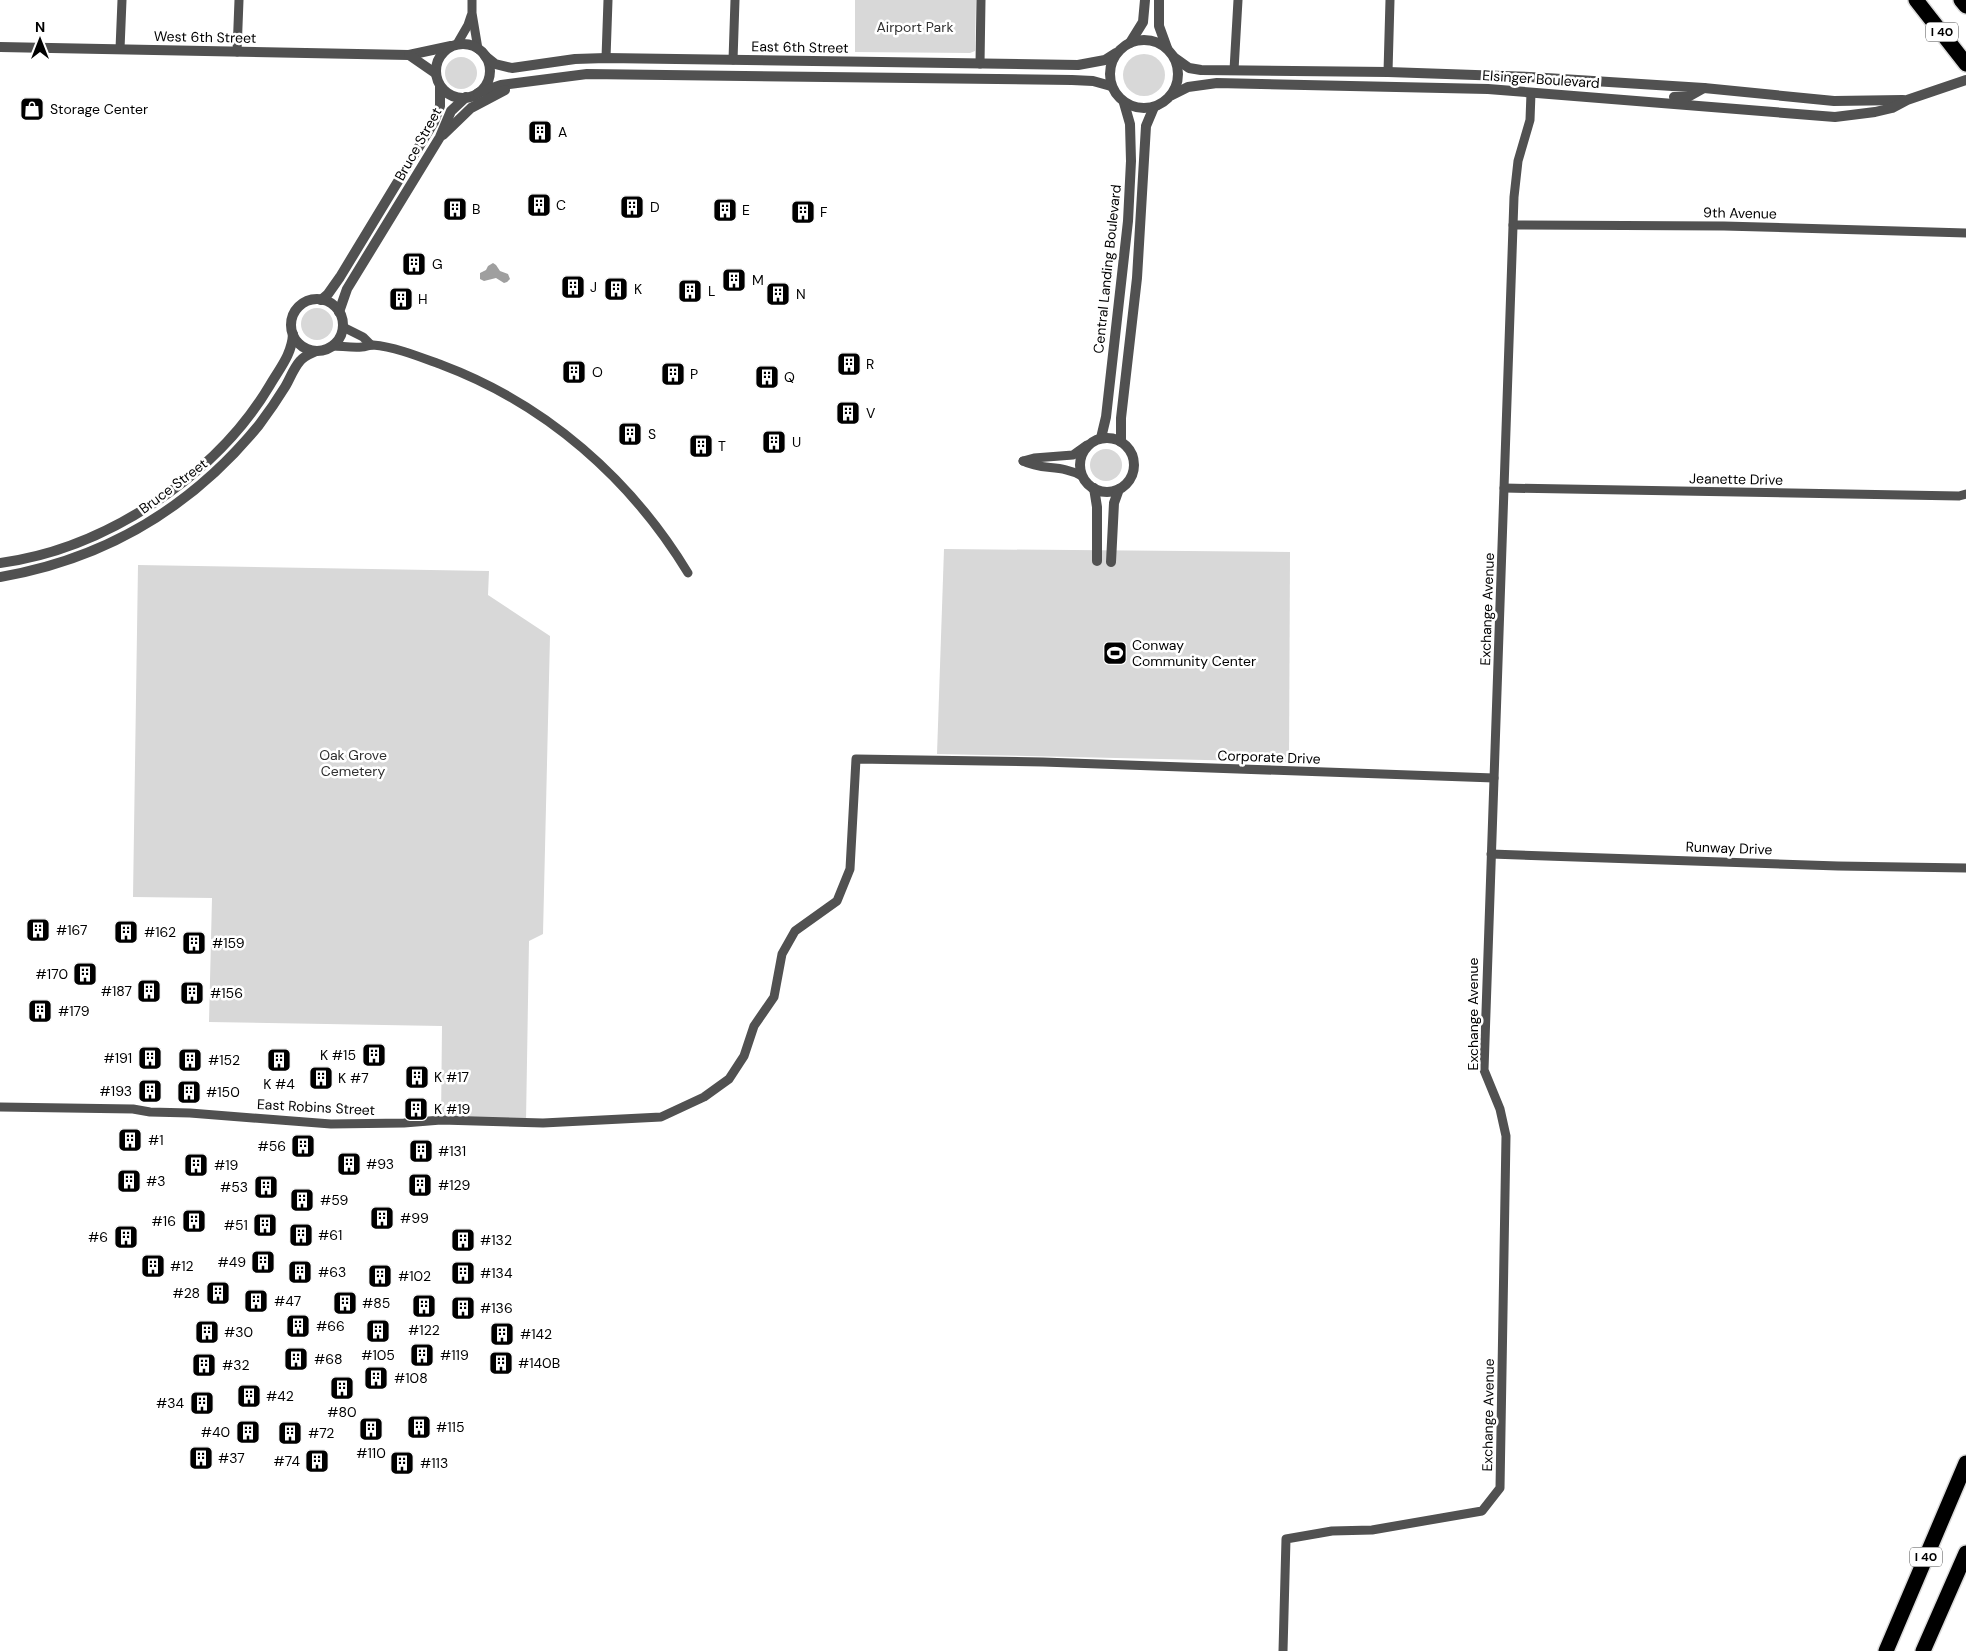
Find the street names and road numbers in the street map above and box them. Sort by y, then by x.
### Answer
road number: I 40 [1926,22,1958,42]
street label: West 6th Street [154,27,256,47]
street label: East 6th Street [751,37,849,57]
street label: Elsinger Boulevard [1482,66,1600,92]
street label: Bruce Street [390,104,446,184]
street label: Central Landing Boulevard [1089,184,1125,354]
street label: 9th Avenue [1703,203,1777,223]
street label: Bruce Street [135,454,211,518]
street label: Jeanette Drive [1689,469,1783,489]
street label: Exchange Avenue [1476,552,1498,666]
street label: Corporate Drive [1217,746,1321,768]
street label: Runway Drive [1685,837,1773,859]
street label: Exchange Avenue [1464,957,1482,1071]
street label: East Robins Street [256,1095,376,1119]
street label: Exchange Avenue [1478,1358,1498,1472]
road number: I 40 [1910,1548,1942,1566]

